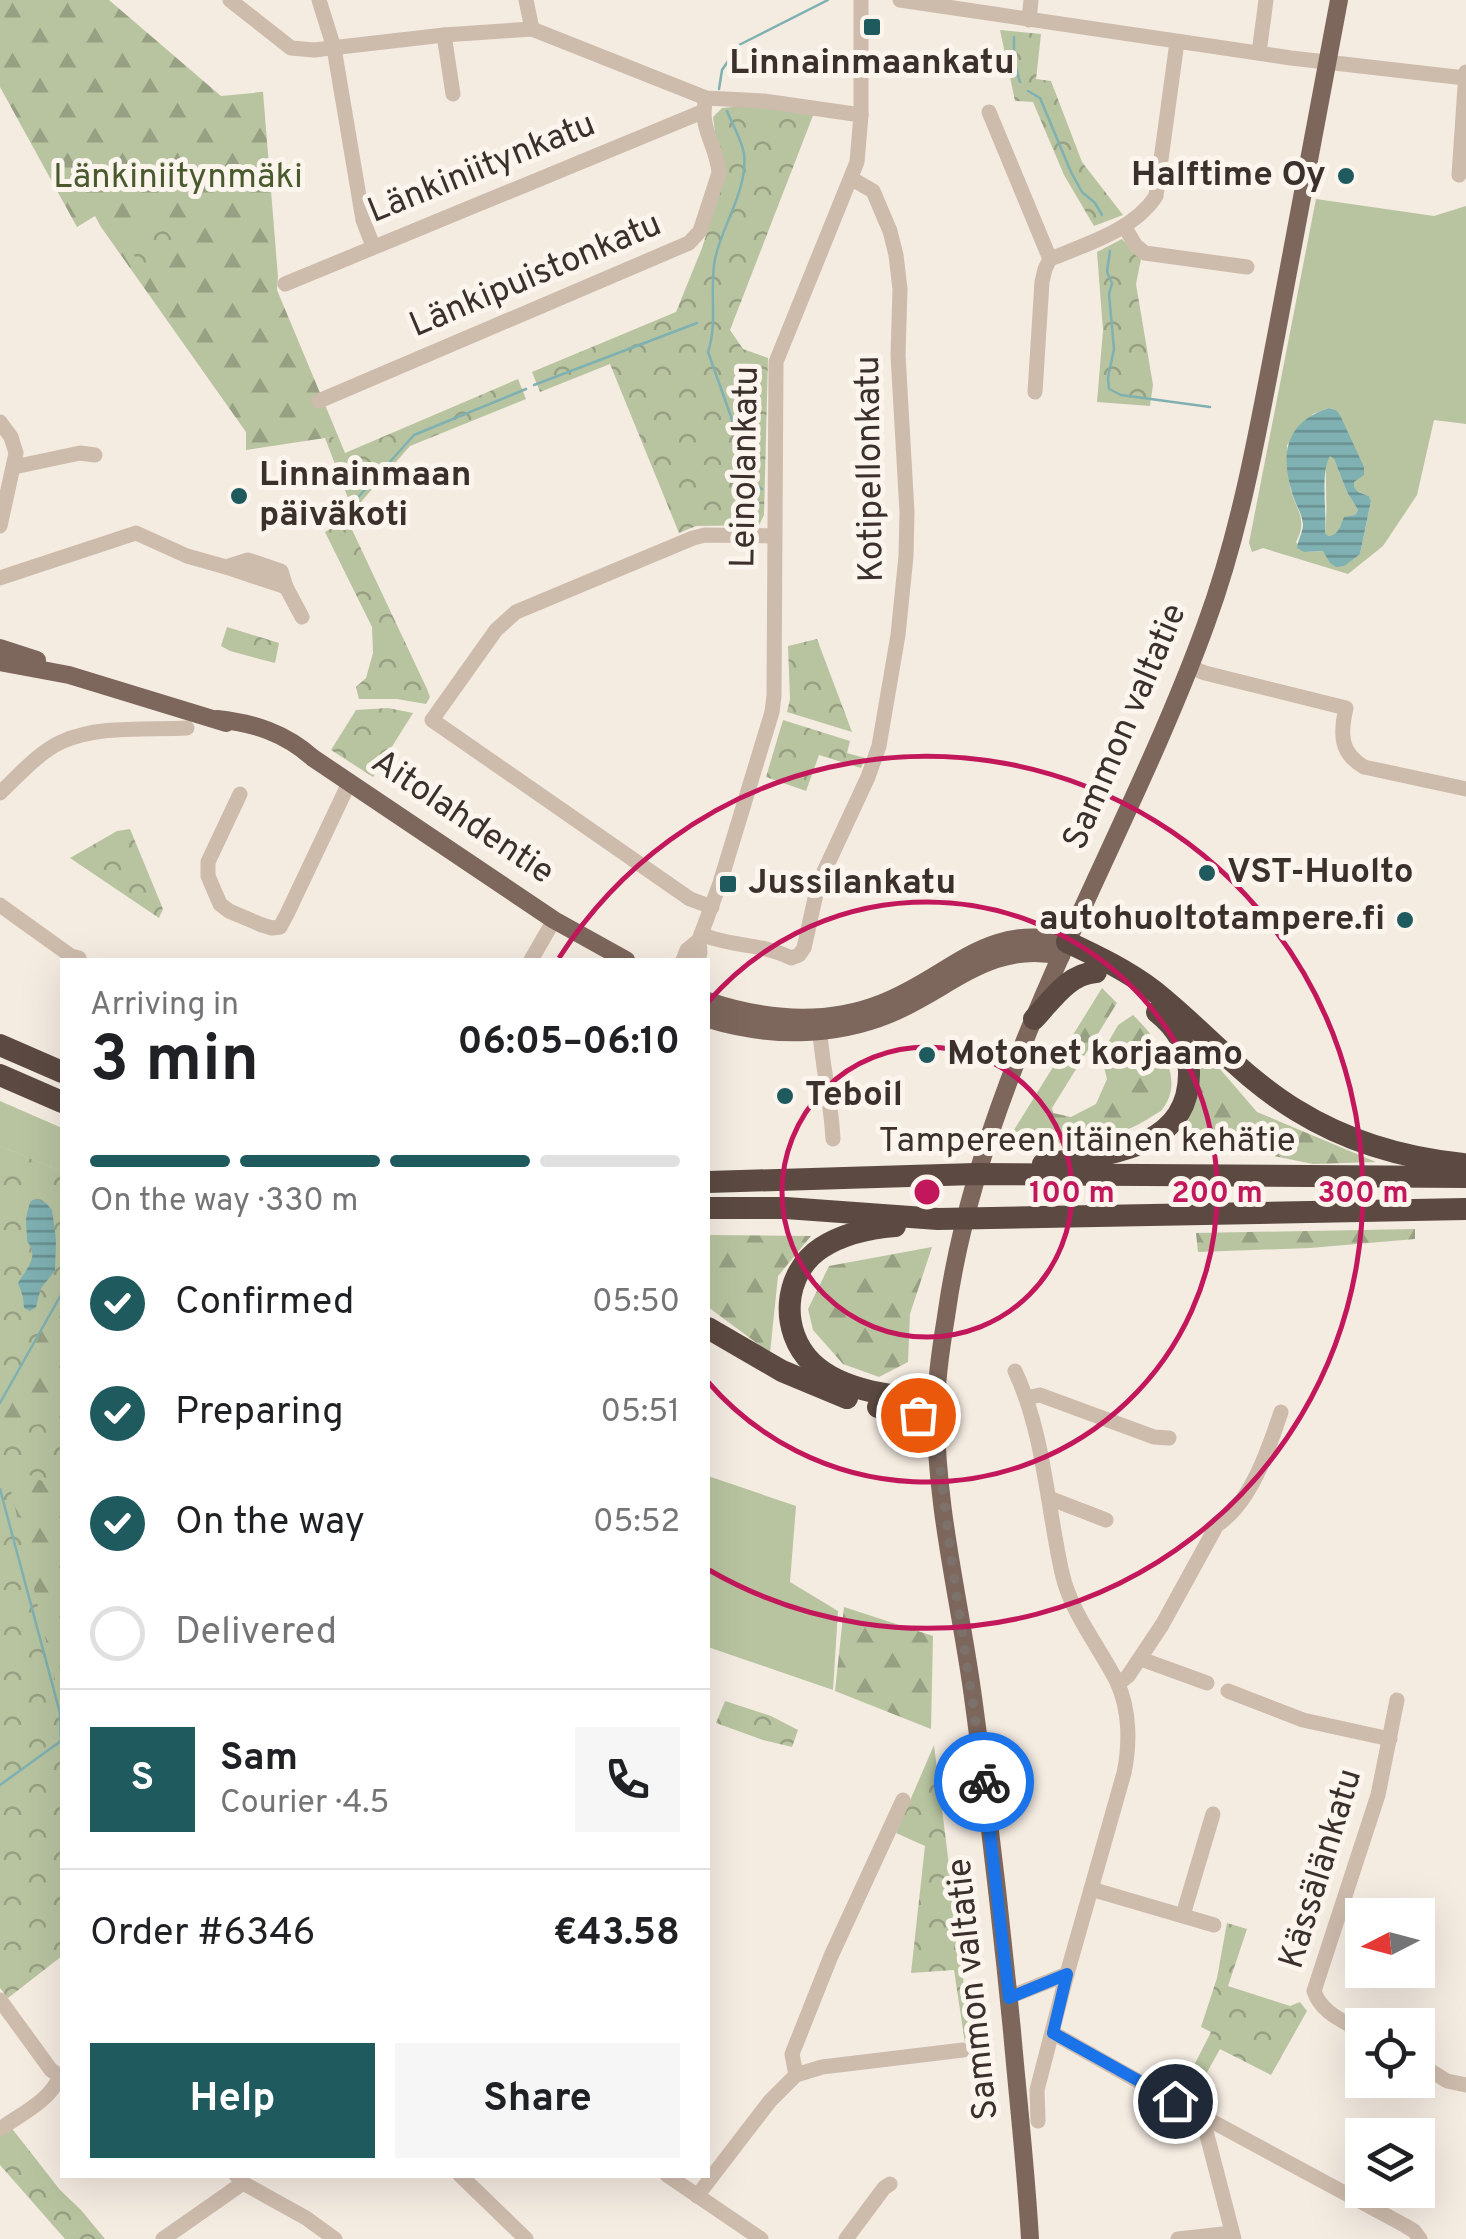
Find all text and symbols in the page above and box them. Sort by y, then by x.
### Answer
marker: Linnainmaankatu [861,16,883,38]
place label: Linnainmaankatu [729,42,1015,86]
street label: Länkiniitynkatu [362,103,602,235]
place label: Halftime Oy [1131,154,1326,198]
park label: Länkiniitynmäki [53,156,303,200]
marker: Halftime Oy [1335,165,1357,187]
street label: Länkipuistonkatu [404,203,668,349]
street label: Kotipellonkatu [847,355,895,583]
street label: Leinolankatu [722,365,770,569]
place label: Linnainmaan päiväkoti [259,454,471,538]
marker: Linnainmaan päiväkoti [228,485,250,507]
street label: Sammon valtatie [1054,597,1198,857]
street label: Aitolahdentie [362,741,562,895]
place label: VST-Huolto [1227,851,1414,895]
place label: Jussilankatu [748,862,956,906]
marker: VST-Huolto [1196,862,1218,884]
marker: Jussilankatu [717,873,739,895]
place label: autohuoltotampere.fi [1039,898,1385,942]
marker: autohuoltotampere.fi [1394,909,1416,931]
text: Arriving in [90,986,239,1026]
text: 06:05–06:10 [457,1019,680,1068]
text: 3 min [90,1022,259,1104]
place label: Motonet korjaamo [947,1033,1243,1077]
marker: Motonet korjaamo [916,1044,938,1066]
place label: Teboil [805,1074,903,1118]
marker: Teboil [774,1085,796,1107]
street label: Tampereen itäinen kehätie [878,1120,1296,1164]
centre of rings [909,1174,945,1210]
text: 100 m [1029,1176,1115,1213]
text: 200 m [1171,1176,1263,1213]
text: 300 m [1318,1176,1408,1213]
text: On the way · 330 m [90,1182,358,1222]
icon: check [90,1276,145,1331]
text: Confirmed [175,1279,354,1328]
text: 05:50 [592,1283,680,1323]
pin [876,1373,961,1458]
icon: check [90,1386,145,1441]
icon: bag [891,1388,946,1443]
text: Preparing [175,1389,344,1438]
text: 05:51 [601,1393,680,1433]
icon: check [90,1496,145,1551]
text: On the way [175,1499,365,1548]
text: 05:52 [593,1503,680,1543]
text: Delivered [175,1609,337,1658]
button: phone [575,1727,680,1832]
courier [934,1732,1034,1832]
text: Sam [220,1735,298,1784]
text: S [131,1755,154,1804]
icon: bike [957,1755,1012,1810]
street label: Kässälänkatu [1271,1764,1373,1974]
text: Courier · 4.5 [220,1784,389,1824]
street label: Sammon valtatie [938,1856,1010,2122]
north arrow [1345,1898,1435,1988]
map controls [1345,1898,1435,2208]
text: Order #6346 [90,1910,315,1959]
text: €43.58 [553,1910,680,1959]
button: locate [1345,2008,1435,2098]
button: Help [90,2043,375,2158]
button: Share [395,2043,680,2158]
pin [1133,2059,1218,2144]
icon: home [1148,2074,1203,2129]
button: layers [1345,2118,1435,2208]

